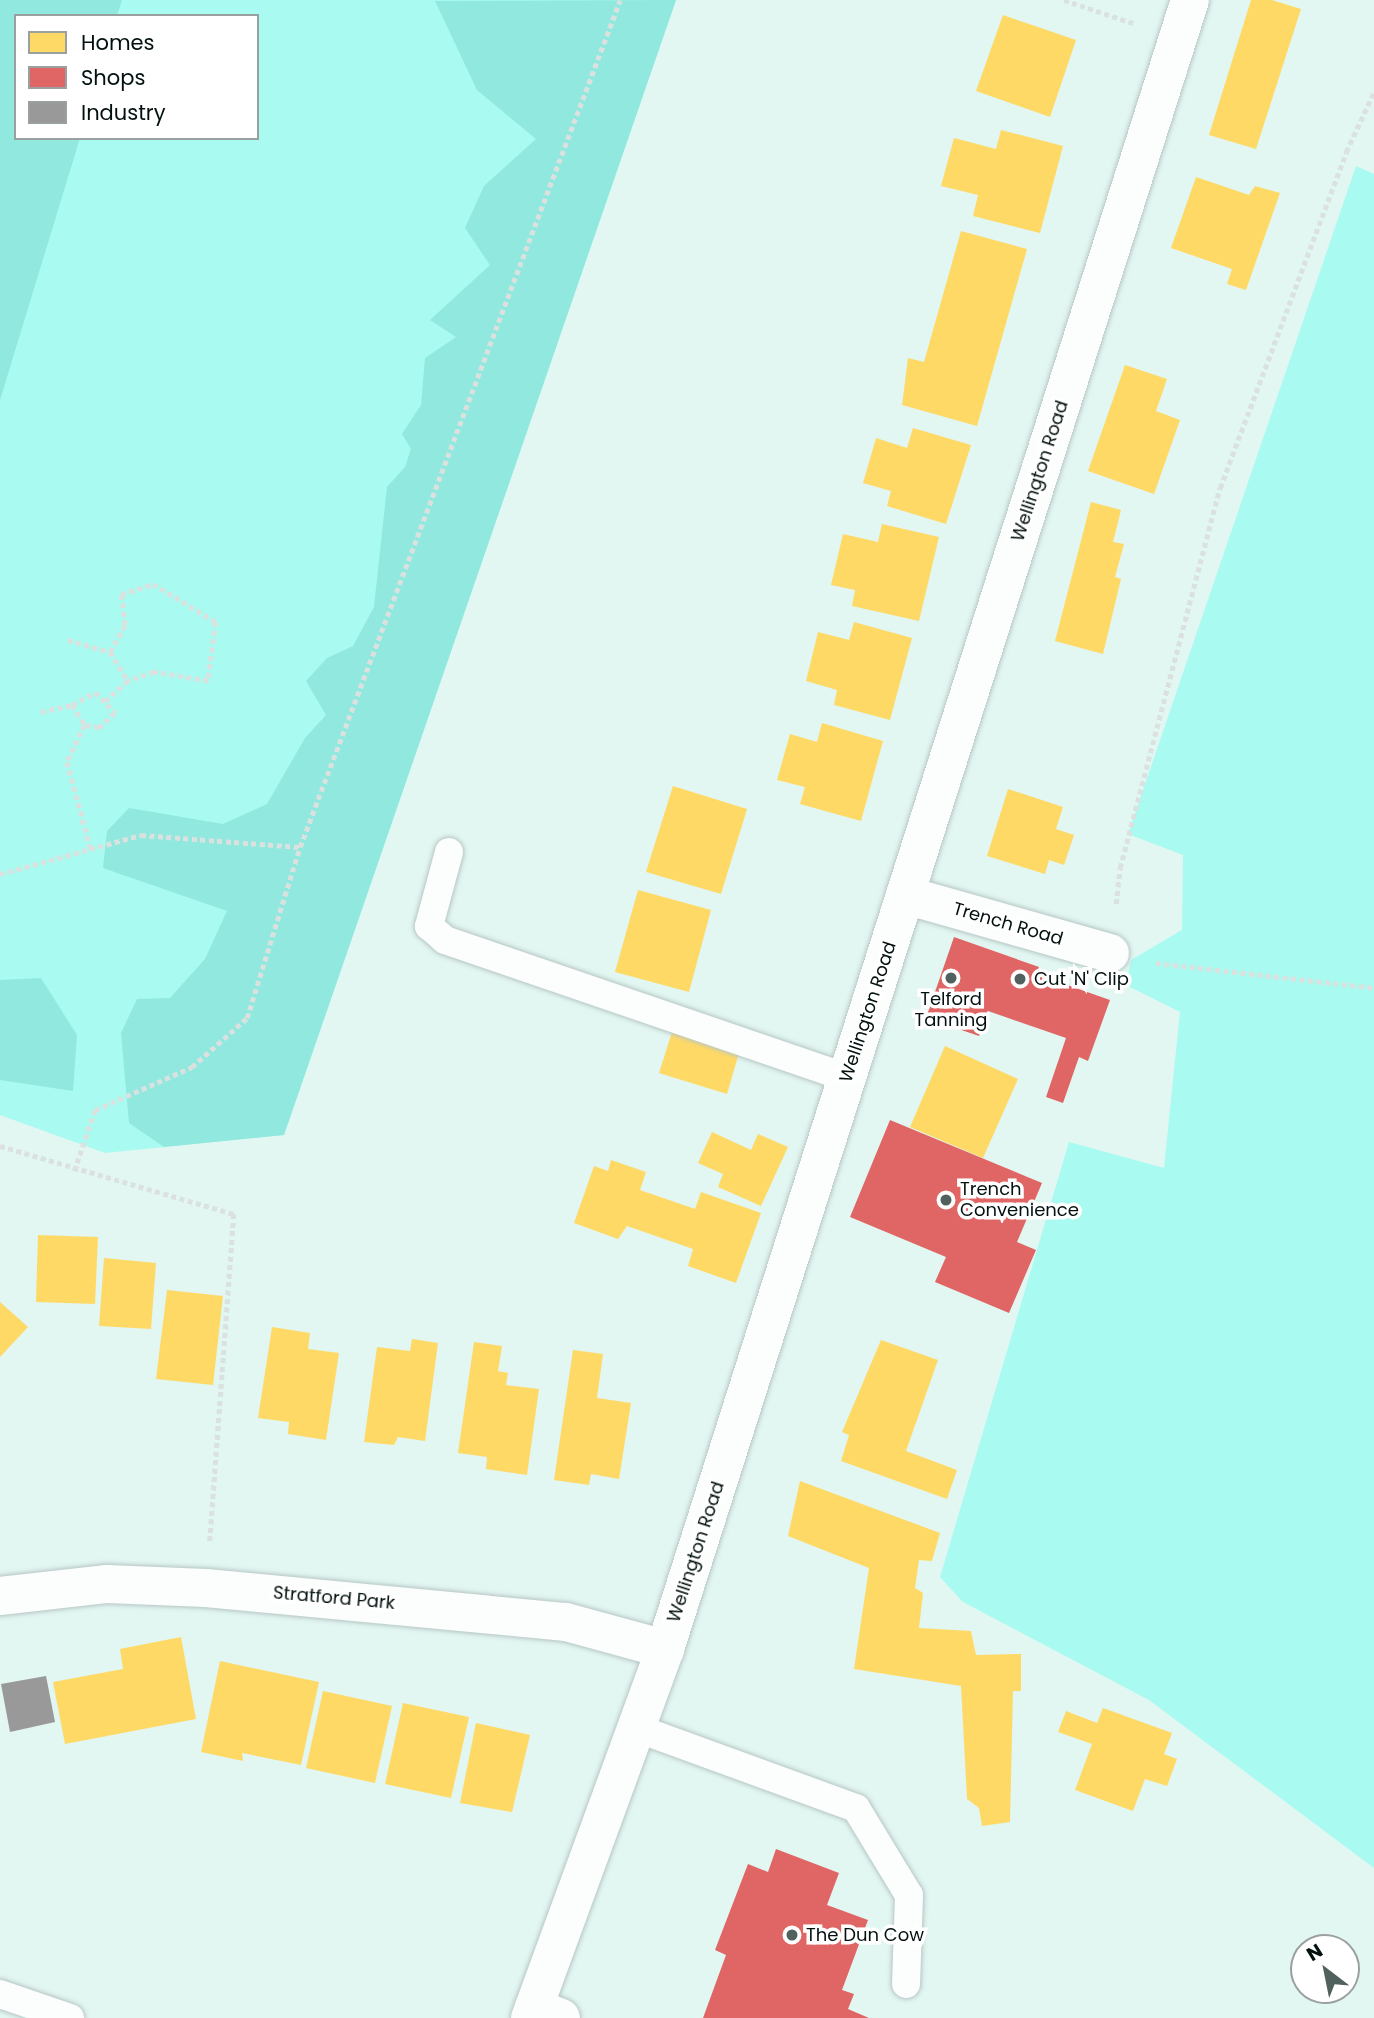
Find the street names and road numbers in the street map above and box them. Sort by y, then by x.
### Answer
street label: Wellington Road [1007,398,1073,544]
street label: Trench Road [951,898,1065,950]
street label: Wellington Road [835,939,901,1085]
street label: Wellington Road [663,1479,729,1625]
street label: Stratford Park [272,1582,396,1614]

